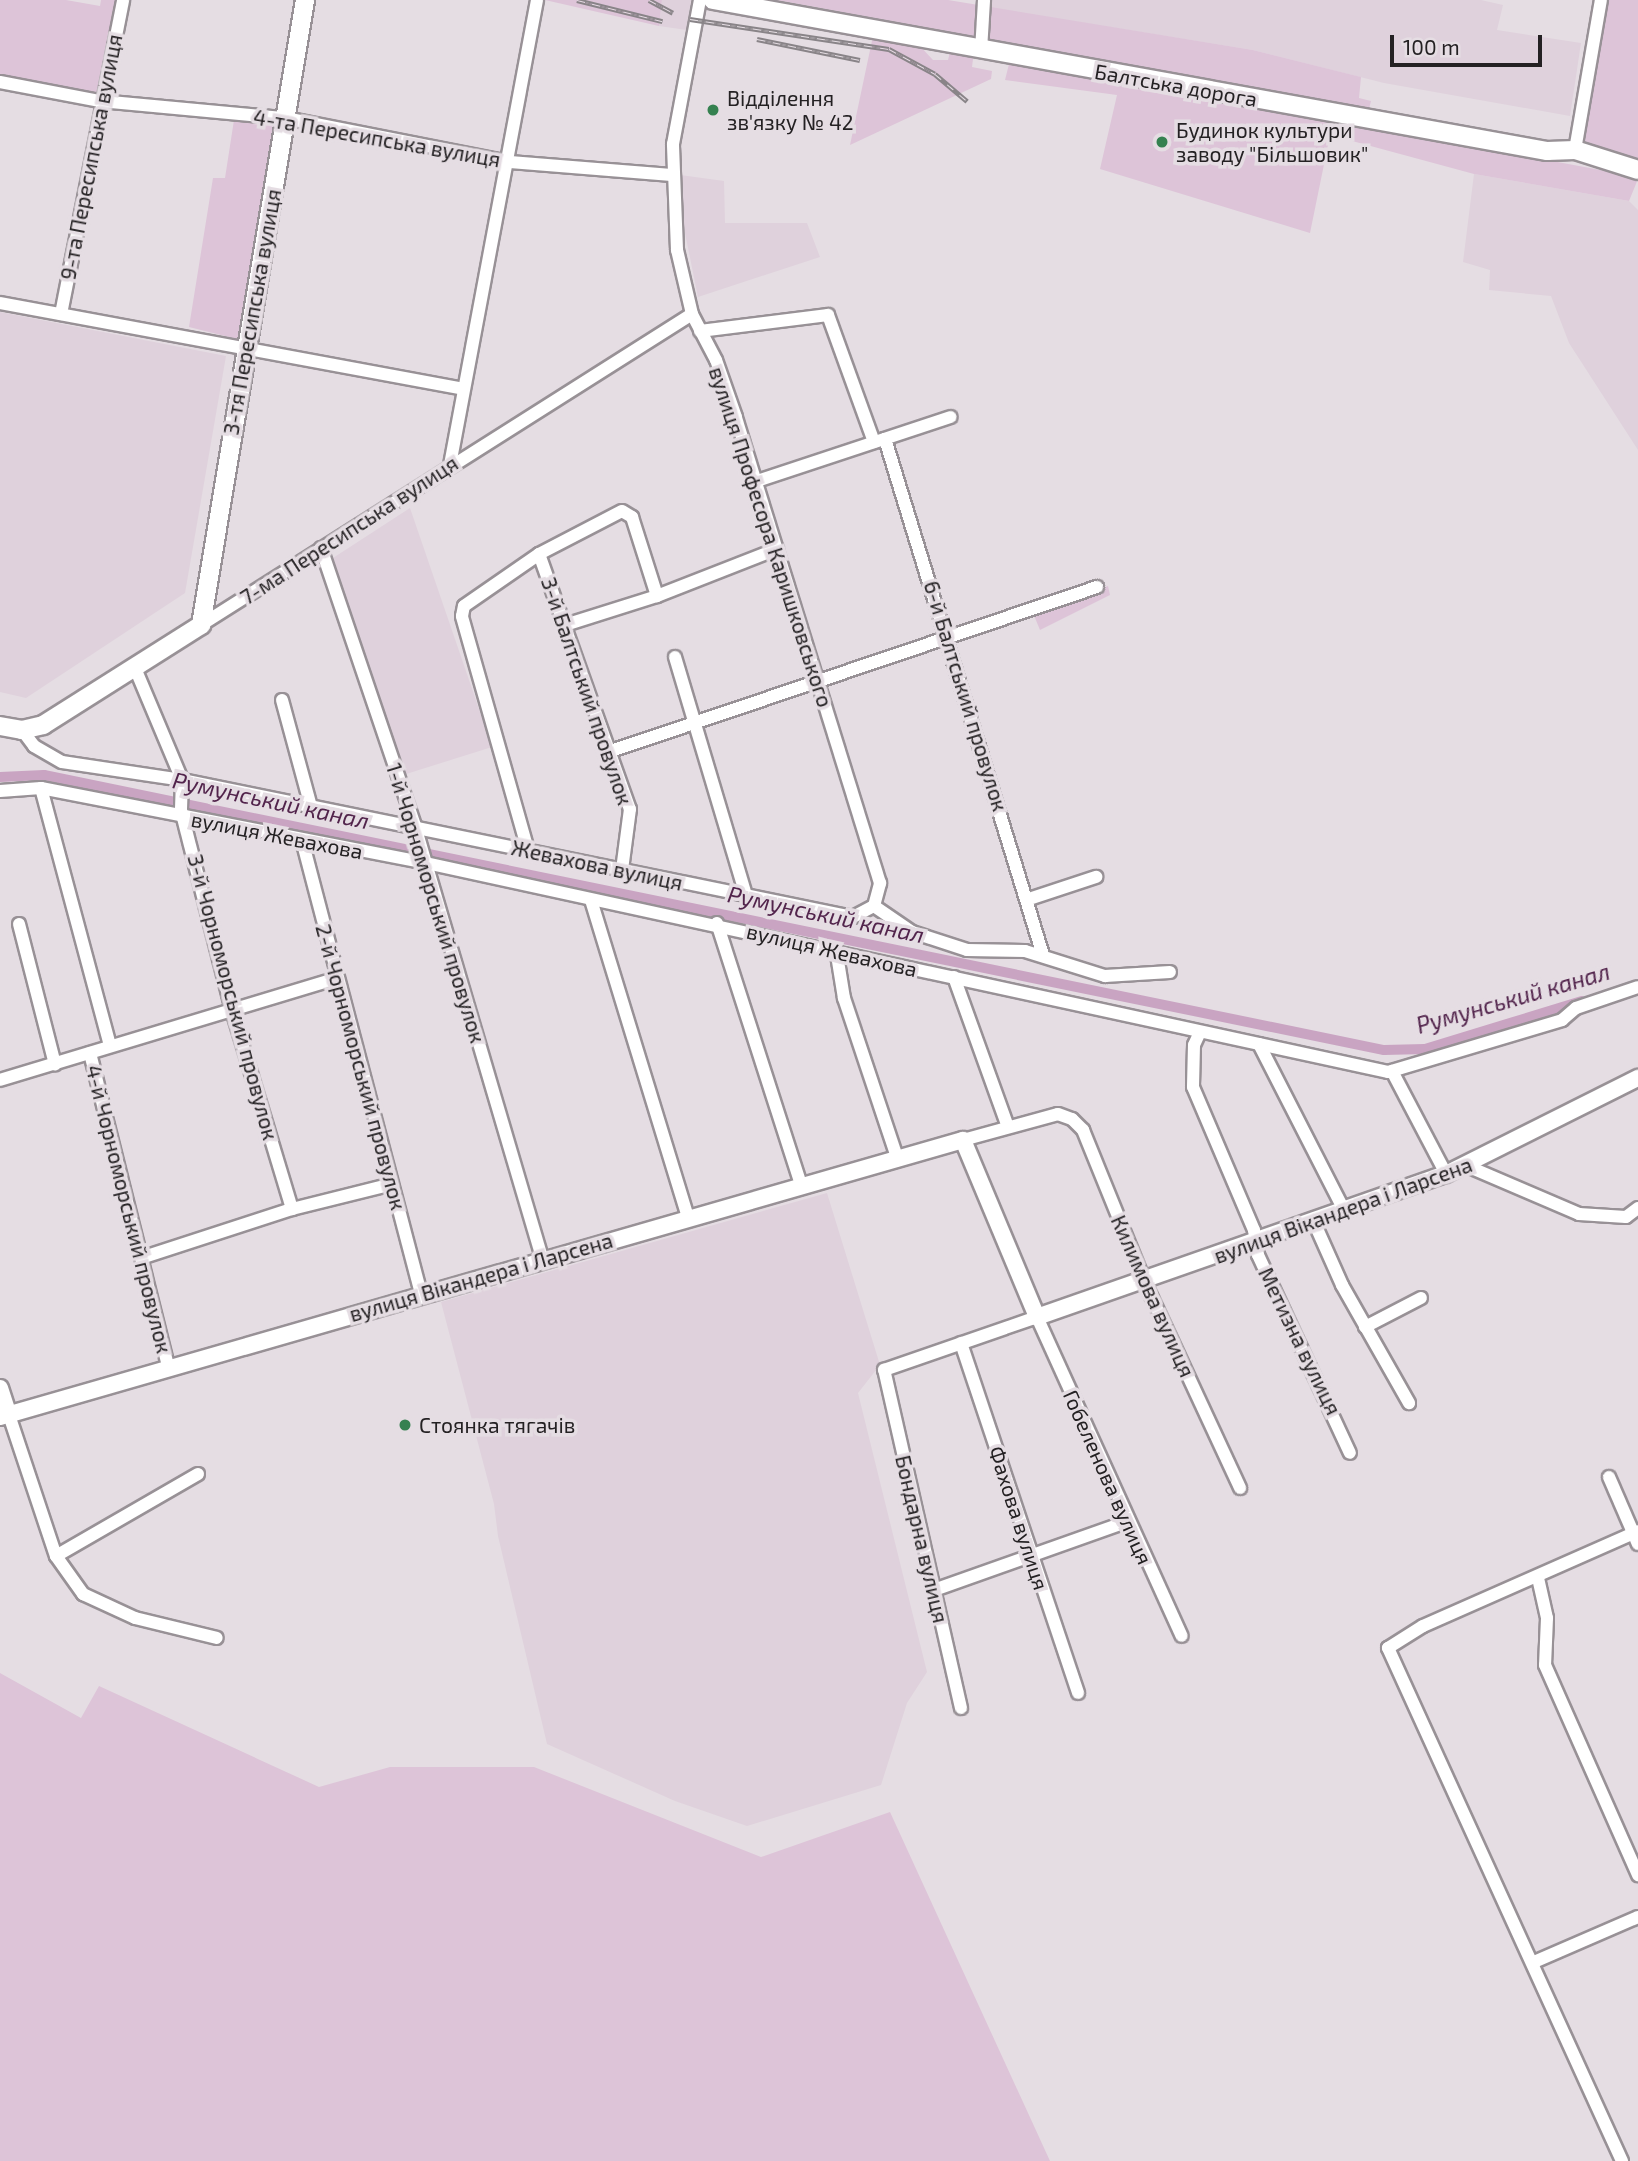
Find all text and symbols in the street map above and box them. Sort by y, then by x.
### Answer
scale bar [1393,21,1545,65]
street label: 9-та Пересипська вулиця [55,32,127,282]
text: 100 m [1403,34,1460,59]
street label: Балтська дорога [1093,58,1259,112]
place label: Відділення зв'язку № 42 [727,85,854,135]
marker: Відділення зв'язку № 42 [705,102,721,118]
street label: 4-та Пересипська вулиця [251,104,503,172]
place label: Будинок культури заводу "Більшовик" [1176,117,1369,167]
marker: Будинок культури заводу "Більшовик" [1154,134,1170,150]
street label: 3-тя Пересипська вулиця [218,187,286,437]
street label: вулиця Професора Каришковського [704,364,838,710]
street label: 7-ма Пересипська вулиця [236,450,462,610]
street label: 3-й Балтський провулок [536,574,638,808]
street label: 6-й Балтський провулок [919,578,1013,814]
street label: 1-й Чорноморський провулок [381,760,491,1046]
water label: Румунський канал [170,766,372,834]
street label: вулиця Жевахова [189,806,365,864]
street label: Жевахова вулиця [509,835,685,895]
street label: 3-й Чорноморський провулок [183,851,283,1143]
water label: Румунський канал [725,880,927,948]
street label: вулиця Жевахова [744,918,920,982]
street label: 2-й Чорноморський провулок [311,921,411,1213]
water label: Румунський канал [1413,957,1613,1039]
street label: 4-й Чорноморський провулок [81,1062,177,1356]
street label: вулиця Вікандера і Ларсена [1210,1151,1476,1269]
street label: Килимова вулиця [1106,1211,1200,1381]
street label: вулиця Вікандера і Ларсена [346,1227,616,1327]
street label: Метизна вулиця [1253,1263,1347,1419]
street label: Гобеленова вулиця [1058,1386,1158,1568]
place label: Стоянка тягачів [419,1412,575,1438]
marker: Стоянка тягачів [397,1417,413,1433]
street label: Фахова вулиця [984,1443,1054,1593]
street label: Бондарна вулиця [890,1453,954,1625]

